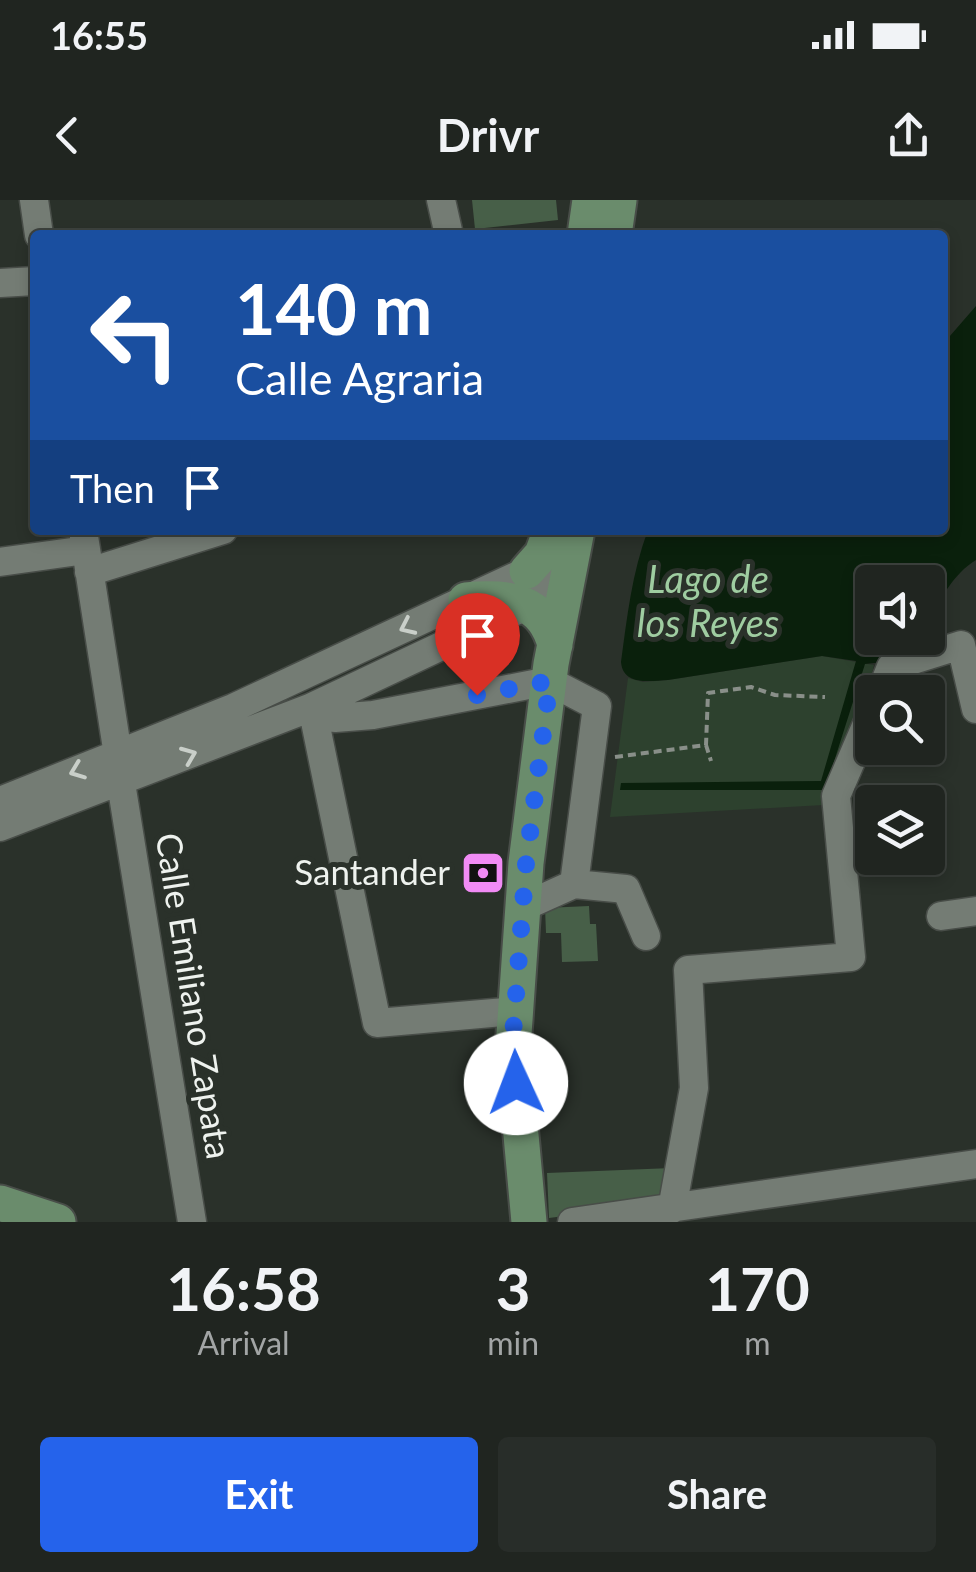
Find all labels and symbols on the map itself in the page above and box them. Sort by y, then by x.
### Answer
water label: Lago de los Reyes [637,555,779,645]
pin [435,593,520,696]
one-way arrow [399,615,417,635]
one-way arrow [179,746,197,766]
one-way arrow [69,759,86,780]
street label: Calle Emiliano Zapata [148,830,241,1162]
place label: Santander [294,850,450,892]
bank icon: Santander [460,850,506,896]
position arrow [464,1031,568,1135]

